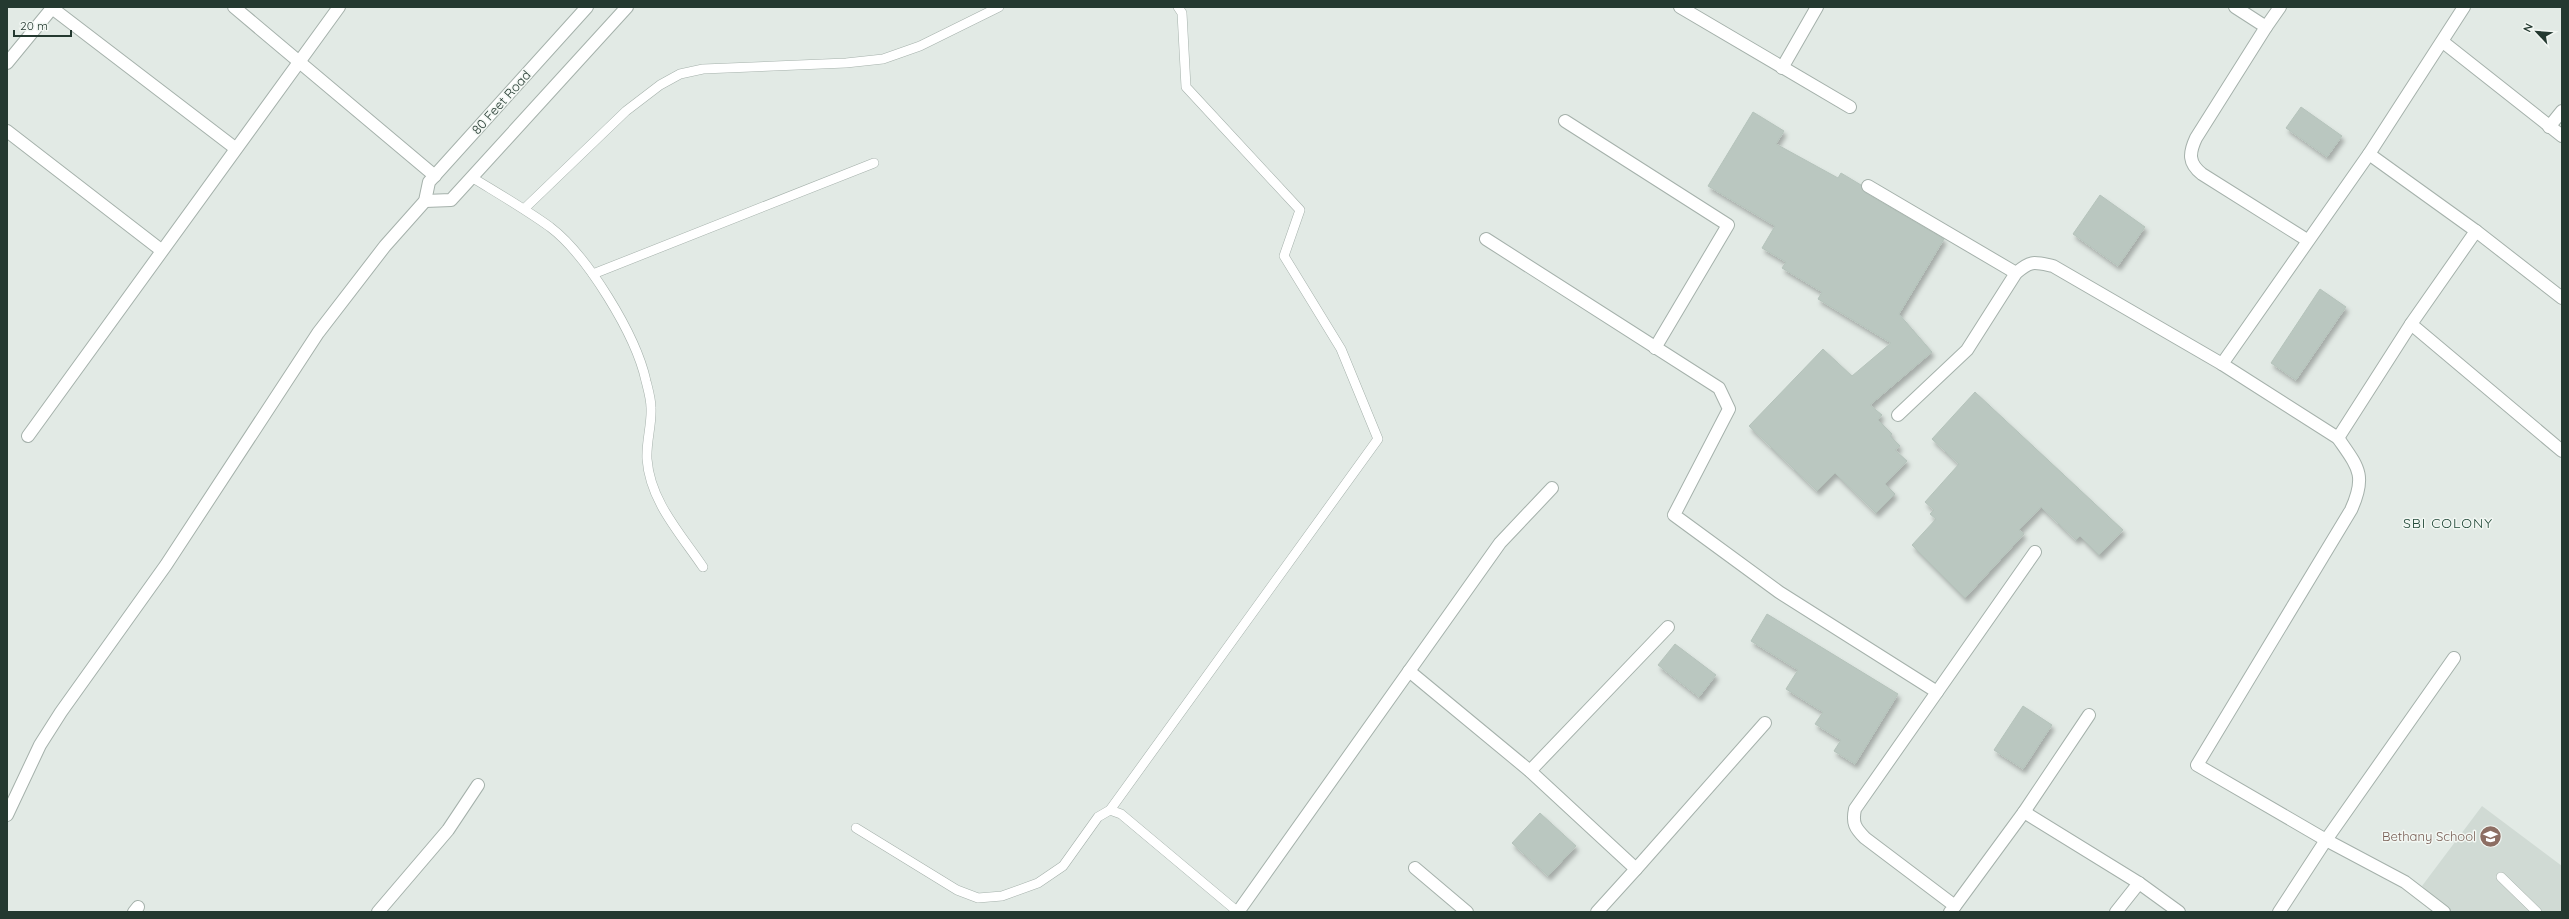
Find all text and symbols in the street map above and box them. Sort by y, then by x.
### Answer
scale bar [14,12,71,38]
north arrow [2517,12,2557,52]
text: 20 m [20,18,48,33]
text: N [2520,21,2536,34]
street label: 80 Feet Road [468,67,534,137]
district label: SBI COLONY [2403,514,2493,532]
school or university icon: Bethany School [2478,823,2504,849]
place label: Bethany School [2382,828,2476,844]

